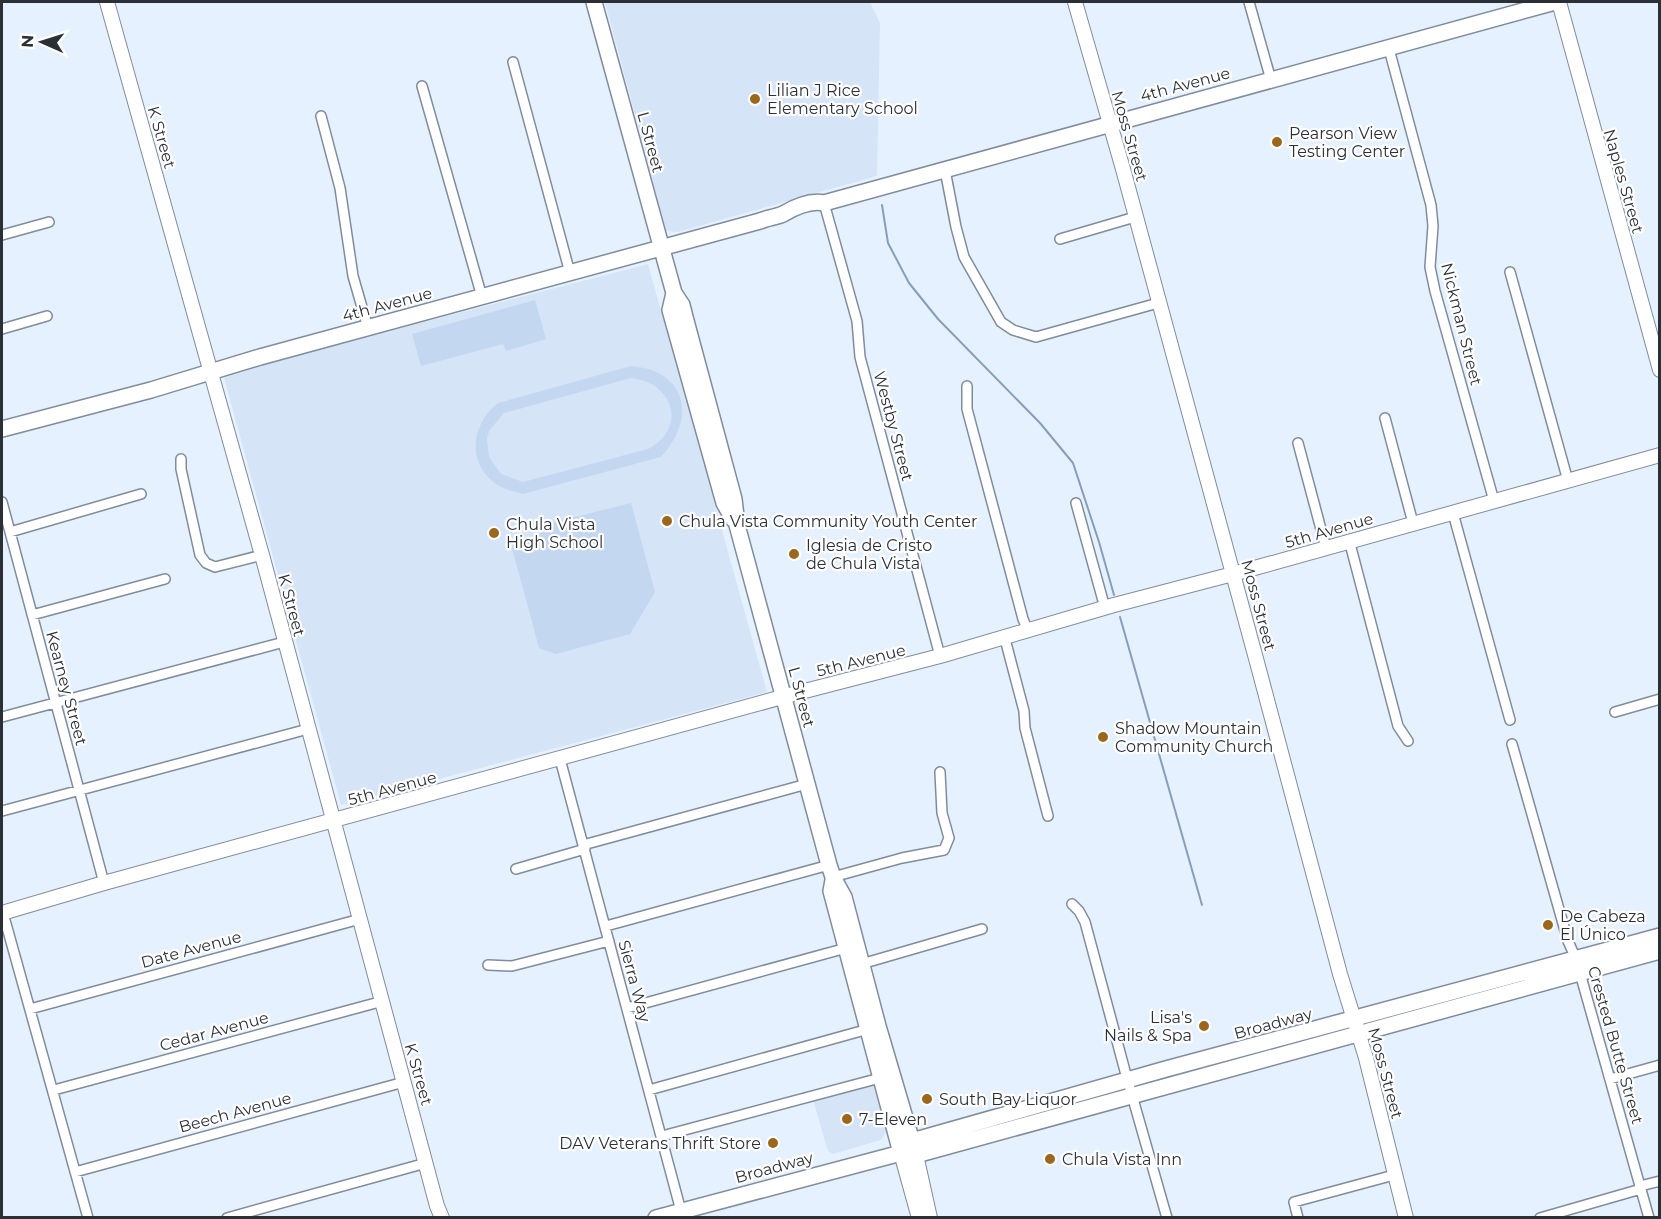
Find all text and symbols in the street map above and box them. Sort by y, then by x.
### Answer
north arrow [12,12,72,72]
text: N [18,34,37,48]
street label: 4th Avenue [1138,63,1232,106]
place label: Lilian J Rice Elementary School [767,81,918,118]
street label: Moss Street [1108,89,1152,184]
marker: Lilian J Rice Elementary School [748,92,762,106]
street label: K Street [144,104,180,171]
street label: L Street [633,110,668,175]
place label: Pearson View Testing Center [1289,124,1405,161]
street label: Naples Street [1600,127,1648,236]
marker: Pearson View Testing Center [1270,135,1284,149]
street label: Nickman Street [1437,261,1486,388]
street label: 4th Avenue [340,283,434,326]
street label: Westby Street [870,369,917,484]
street label: 5th Avenue [1283,509,1375,552]
place label: Chula Vista Community Youth Center [679,512,977,531]
marker: Chula Vista Community Youth Center [660,514,674,528]
place label: Chula Vista High School [506,515,603,552]
marker: Chula Vista High School [487,526,501,540]
place label: Iglesia de Cristo de Chula Vista [806,536,932,573]
marker: Iglesia de Cristo de Chula Vista [787,547,801,561]
street label: Moss Street [1237,558,1280,653]
street label: K Street [274,572,309,639]
street label: Kearney Street [42,629,91,748]
street label: 5th Avenue [815,640,908,681]
street label: L Street [784,665,819,730]
place label: Shadow Mountain Community Church [1115,719,1273,756]
marker: Shadow Mountain Community Church [1096,730,1110,744]
street label: 5th Avenue [346,768,439,809]
place label: De Cabeza El Único [1560,907,1646,944]
marker: De Cabeza El Único [1541,918,1555,932]
street label: Date Avenue [139,927,243,972]
street label: Sierra Way [614,938,655,1025]
street label: Crested Butte Street [1584,964,1647,1127]
street label: Broadway [1232,1004,1315,1043]
street label: Cedar Avenue [158,1008,271,1055]
place label: Lisa's Nails & Spa [1104,1008,1192,1045]
marker: Lisa's Nails & Spa [1197,1019,1211,1033]
street label: Moss Street [1364,1026,1407,1121]
street label: K Street [401,1041,437,1108]
street label: Beech Avenue [177,1088,293,1137]
place label: South Bay Liquor [939,1090,1077,1109]
marker: South Bay Liquor [920,1092,934,1106]
place label: 7-Eleven [859,1110,927,1129]
marker: 7-Eleven [840,1112,854,1126]
place label: DAV Veterans Thrift Store [559,1134,761,1153]
marker: DAV Veterans Thrift Store [766,1136,780,1150]
street label: Broadway [733,1148,816,1187]
place label: Chula Vista Inn [1062,1150,1182,1169]
marker: Chula Vista Inn [1043,1152,1057,1166]

